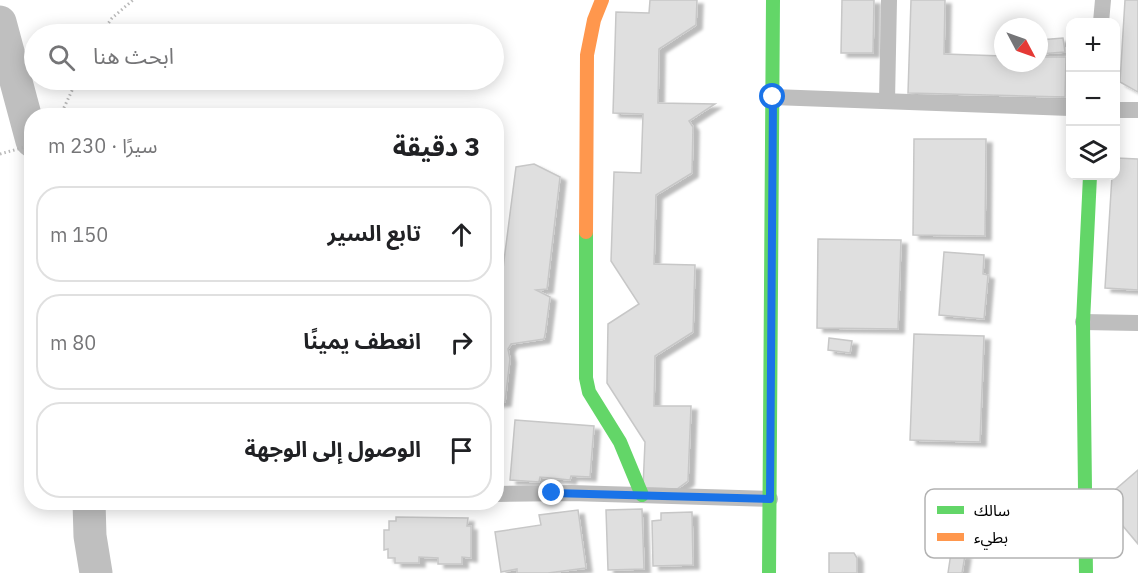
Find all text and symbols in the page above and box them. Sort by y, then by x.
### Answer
north arrow [994,18,1048,72]
map controls [1066,18,1120,180]
button: + [1066,18,1120,72]
search box [24,24,504,90]
icon: search [45,41,78,74]
text: ابحث هنا [93,41,174,70]
button: − [1066,72,1120,126]
route start [759,83,785,109]
button: layers [1066,126,1120,180]
text: 3 دقيقة [393,129,480,163]
text: سيرًا · 230 m [48,132,157,159]
text: تابع السير [328,218,421,247]
icon: ahead [445,218,478,251]
text: 150 m [50,221,108,248]
text: انعطف يمينًا [303,326,421,355]
icon: right [445,326,478,359]
text: 80 m [50,329,96,356]
text: الوصول إلى الوجهة [244,434,421,463]
icon: arrive [445,434,478,467]
route end [538,479,564,505]
legend [925,489,1123,558]
text: سالك [974,500,1010,520]
text: بطيء [974,527,1008,550]

